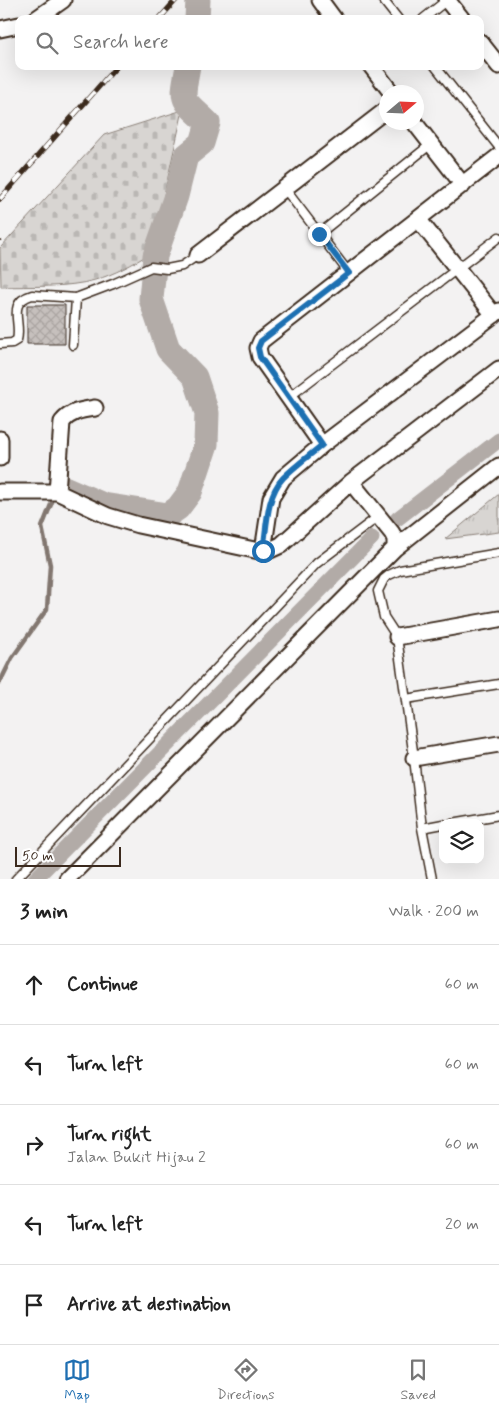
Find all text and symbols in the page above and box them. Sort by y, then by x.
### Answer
search box [15,15,484,70]
icon: search [33,29,61,57]
text: Search here [73,30,169,55]
north arrow [379,85,424,130]
route end [308,223,331,246]
route start [252,540,275,563]
map controls [439,819,484,864]
button: layers [439,819,484,864]
scale bar [15,844,121,867]
text: 50 m [22,847,53,865]
text: 3 min [20,898,68,926]
text: Walk · 200 m [388,901,479,922]
icon: ahead [20,971,48,999]
text: Continue [67,972,138,997]
text: 60 m [445,974,479,995]
icon: left [20,1051,48,1079]
text: Turn left [67,1052,143,1077]
text: 60 m [445,1054,479,1075]
text: Turn right [67,1122,151,1147]
icon: right [20,1131,48,1159]
text: 60 m [445,1134,479,1155]
text: Jalan Bukit Hijau 2 [67,1147,206,1168]
icon: left [20,1211,48,1239]
text: Turn left [67,1212,143,1237]
text: 20 m [445,1214,479,1235]
icon: arrive [20,1291,48,1319]
text: Arrive at destination [67,1292,231,1317]
tab: Map [63,1356,91,1404]
tab: Directions [217,1356,275,1404]
tab: Saved [401,1356,436,1404]

